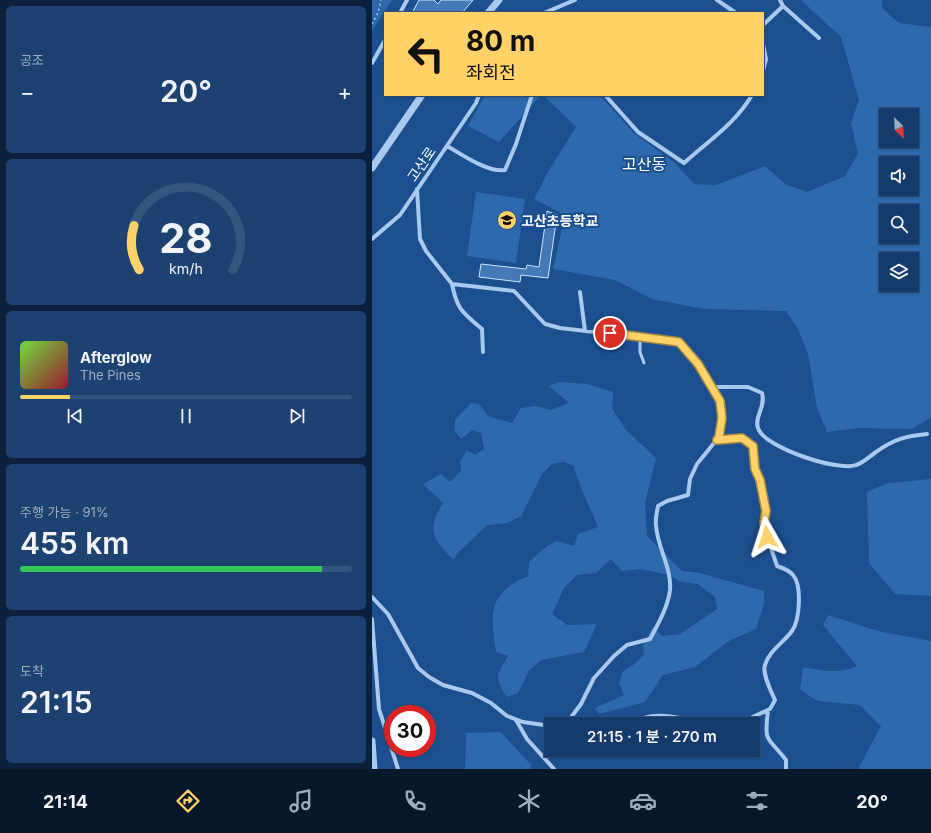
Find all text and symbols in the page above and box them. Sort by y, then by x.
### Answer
text: 80 m [466,24,535,58]
icon: left [400,28,452,80]
text: 공조 [20,52,44,68]
text: 좌회전 [466,62,516,83]
text: 20° [160,73,212,109]
text: − [20,79,35,105]
text: + [337,79,352,105]
north arrow [879,108,919,148]
map controls [879,108,919,292]
street label: 고산로 [403,143,439,185]
district label: 고산동 [622,154,666,174]
button: sound [879,156,919,196]
button: search [879,204,919,244]
school or university icon: 고산초등학교 [496,209,518,231]
place label: 고산초등학교 [521,212,598,229]
text: 28 [159,213,213,263]
button: layers [879,252,919,292]
text: km/h [169,259,203,276]
pin [593,316,627,350]
icon: arrive [599,322,621,344]
text: Afterglow [80,348,152,367]
text: The Pines [80,367,141,383]
icon: previous [64,405,86,427]
icon: pause [175,405,197,427]
icon: next [286,405,308,427]
text: 주행 가능 · 91% [20,504,109,520]
position arrow [746,516,788,558]
text: 455 km [20,525,129,561]
text: 도착 [20,663,44,679]
text: 21:15 [20,684,93,720]
speed limit sign: 30 [384,705,436,757]
text: 21:15 · 1 분 · 270 m [587,727,717,746]
icon: directions [174,787,202,815]
icon: music [287,787,315,815]
icon: phone [401,787,429,815]
icon: climate [515,787,543,815]
icon: car [629,787,657,815]
icon: filters [743,787,771,815]
text: 21:14 [43,791,88,812]
text: 20° [856,791,888,812]

